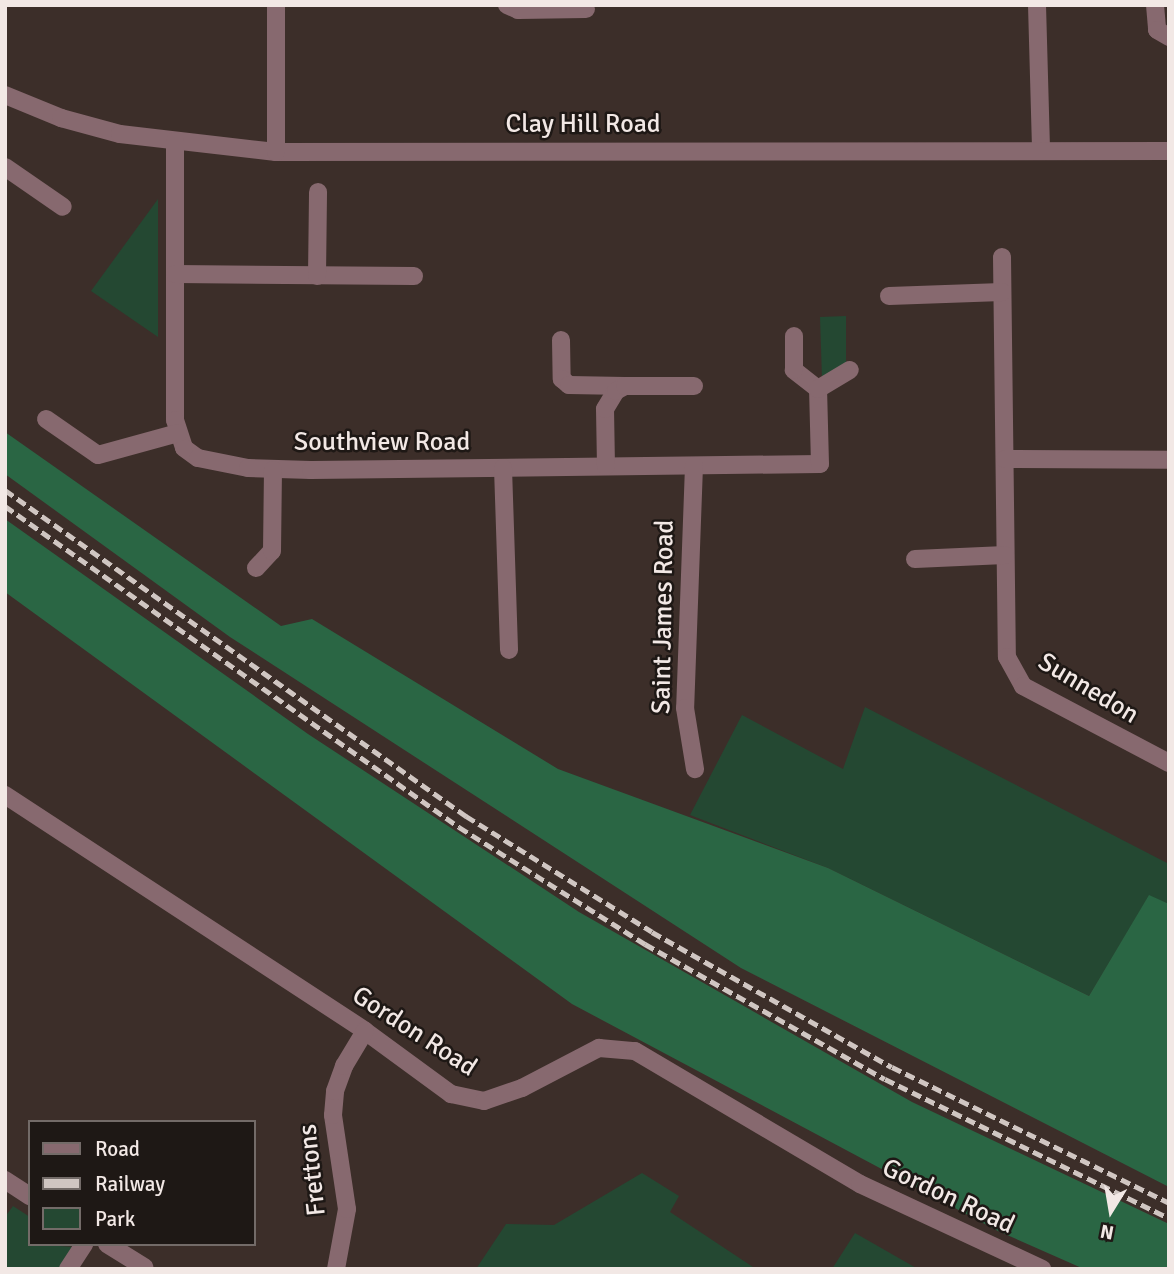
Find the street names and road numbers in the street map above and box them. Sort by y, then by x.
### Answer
street label: Clay Hill Road [505,109,661,141]
street label: Southview Road [294,427,470,459]
street label: Saint James Road [647,520,681,714]
street label: Sunnedon [1032,647,1144,731]
street label: Gordon Road [346,980,482,1084]
street label: Frettons [293,1123,333,1217]
street label: Gordon Road [877,1153,1019,1241]

